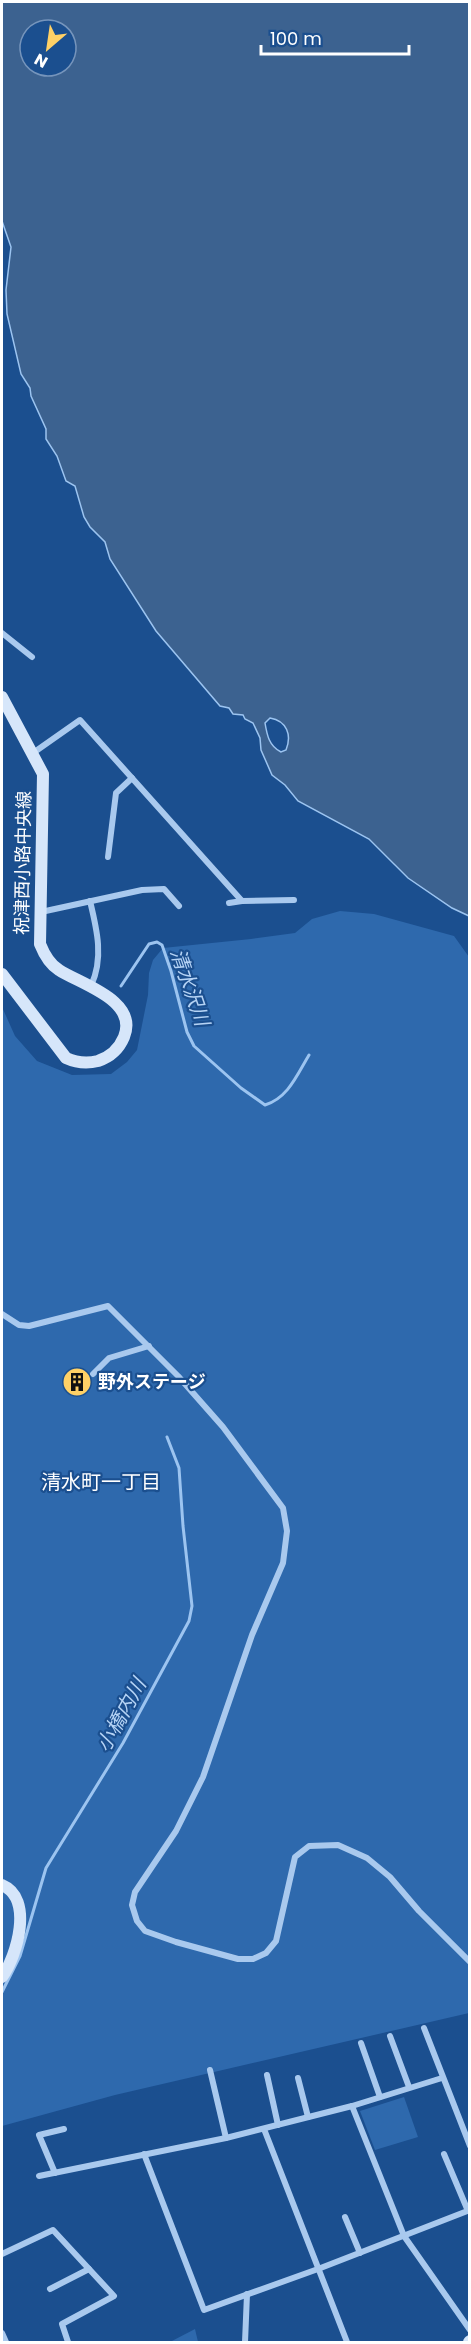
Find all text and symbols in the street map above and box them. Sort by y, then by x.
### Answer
north arrow [18,18,78,78]
scale bar [261,18,410,56]
text: 100 m [270,26,322,51]
text: N [30,48,52,74]
street label: 祝津西小路中央線 [9,791,36,935]
water label: 清水沢川 [164,945,217,1031]
building icon: 野外ステージ [61,1366,93,1398]
place label: 野外ステージ [98,1369,206,1394]
district label: 清水町一丁目 [41,1468,161,1496]
water label: 小橋内川 [89,1671,154,1757]

